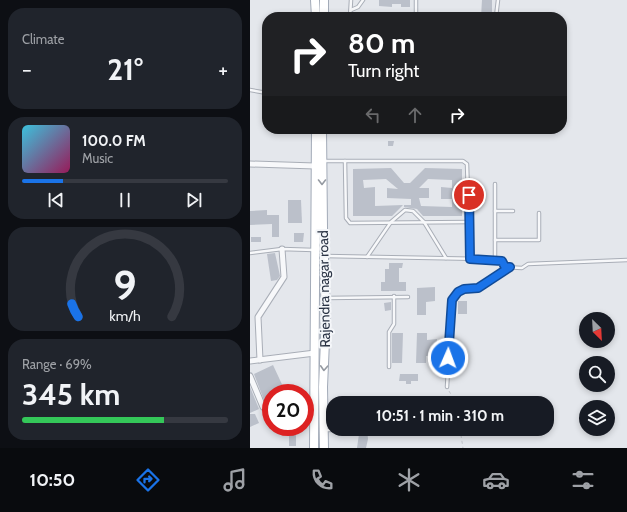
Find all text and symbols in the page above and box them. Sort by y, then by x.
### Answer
text: 80 m [348,26,415,60]
icon: right [282,28,334,80]
text: Climate [22,31,64,47]
text: 21° [107,51,143,88]
text: − [22,56,32,83]
text: + [218,56,228,83]
text: Turn right [348,60,419,82]
icon: left [362,104,384,126]
icon: ahead [404,104,426,126]
icon: right [446,104,468,126]
text: 100.0 FM [82,132,146,150]
text: Music [82,150,113,166]
pin [452,178,486,212]
one-way arrow [318,179,326,185]
icon: arrive [458,184,480,206]
icon: previous [45,189,67,211]
icon: pause [114,189,136,211]
icon: next [183,189,205,211]
street label: Rajendra nagar road [314,230,334,348]
text: 9 [113,259,137,309]
text: km/h [109,306,141,324]
north arrow [579,312,615,348]
map controls [579,312,615,436]
position arrow [427,337,469,379]
text: Range · 69% [22,356,92,372]
button: search [579,356,615,392]
one-way arrow [320,365,328,371]
text: 345 km [22,376,120,413]
speed limit sign: 20 [262,384,314,436]
button: layers [579,400,615,436]
text: 10:51 · 1 min · 310 m [376,407,504,425]
icon: directions [134,466,162,494]
icon: music [221,466,249,494]
icon: phone [308,466,336,494]
icon: climate [395,466,423,494]
icon: car [482,466,510,494]
icon: filters [569,466,597,494]
text: 10:50 [30,469,75,491]

